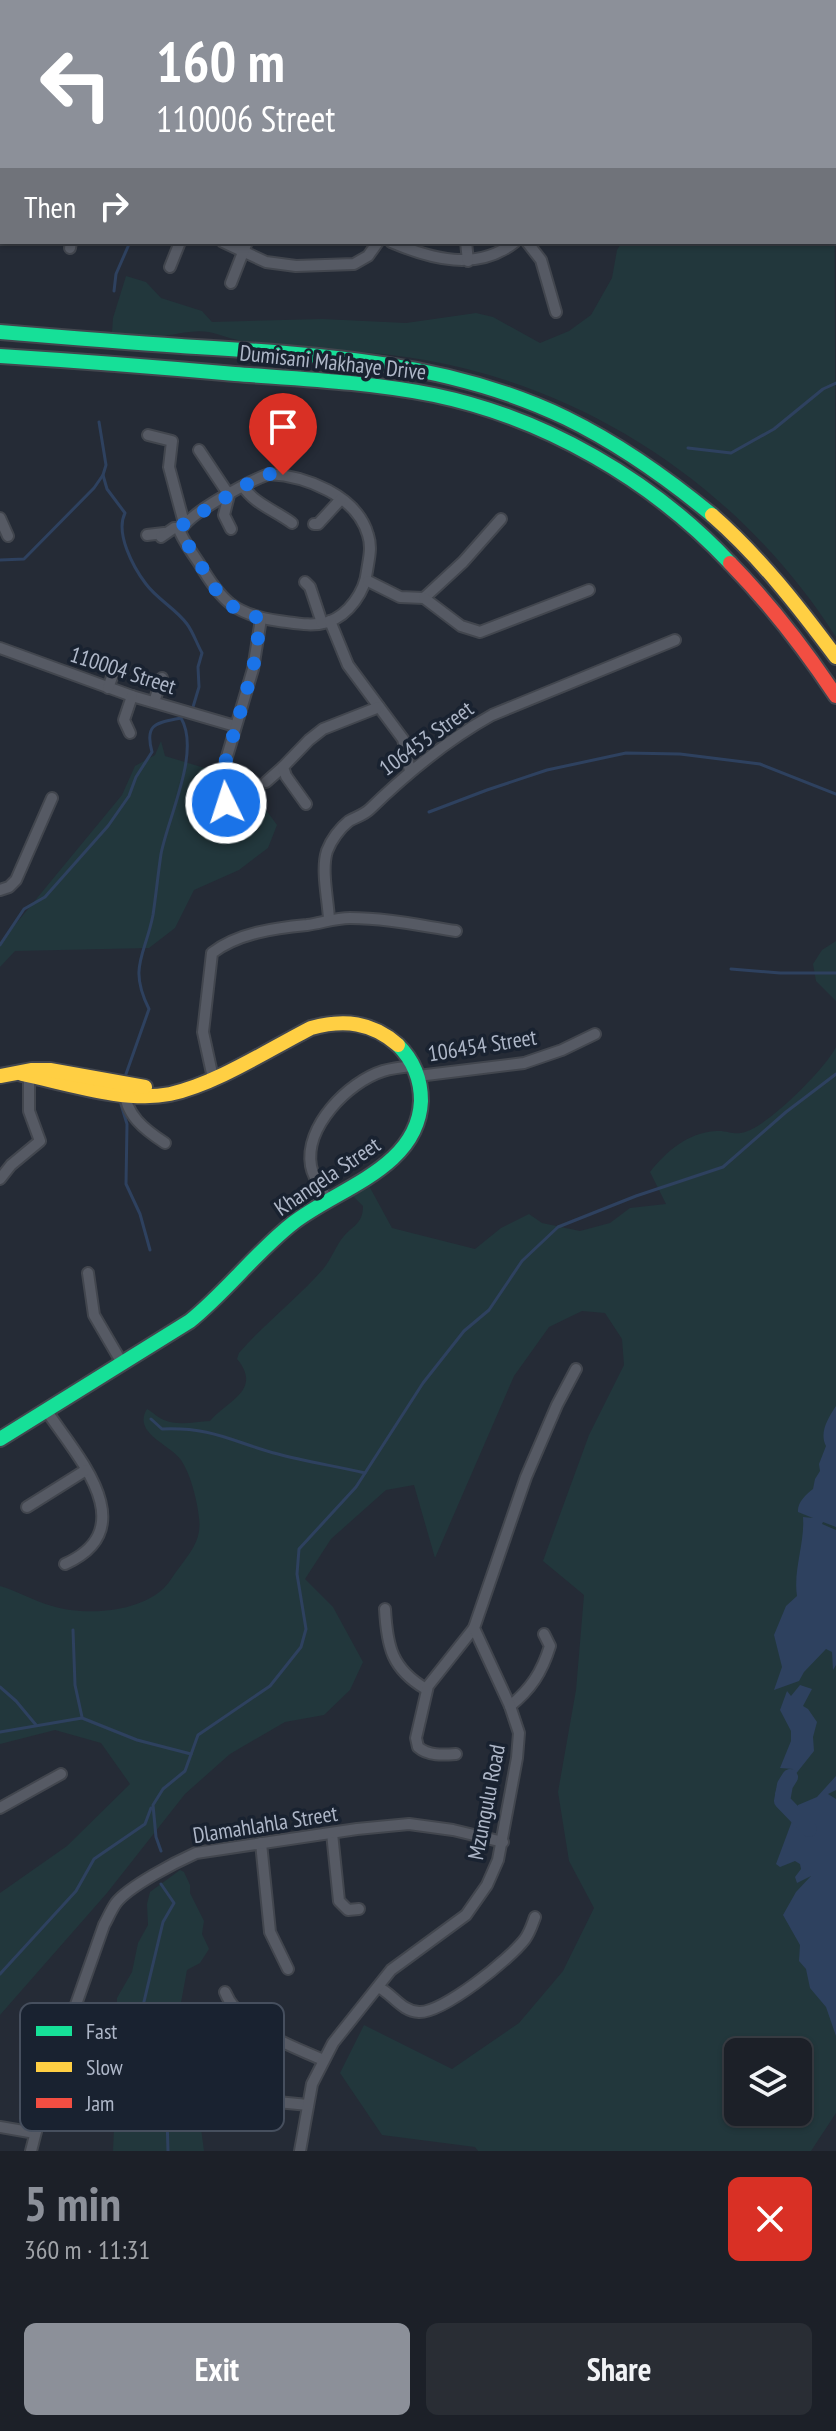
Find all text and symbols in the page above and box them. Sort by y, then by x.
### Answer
text: 160 m [156,25,285,97]
icon: left [24,32,128,136]
text: 110006 Street [156,95,335,142]
icon: right [92,184,136,228]
text: Then [24,187,76,226]
street label: Dumisani Makhaye Drive [238,338,428,386]
pin [249,393,317,475]
icon: arrive [261,405,305,449]
street label: 110004 Street [67,640,179,700]
street label: 106453 Street [373,694,479,782]
position arrow [184,761,268,845]
street label: 106454 Street [426,1023,538,1067]
street label: Khangela Street [269,1130,385,1222]
street label: Mzungulu Road [461,1742,511,1862]
street label: Dlamahlahla Street [191,1799,339,1849]
legend [20,2003,284,2131]
text: Fast [86,2017,117,2045]
map controls [724,2038,812,2126]
button: layers [724,2038,812,2126]
text: Slow [86,2053,123,2081]
text: Jam [85,2089,114,2117]
text: 5 min [24,2172,121,2234]
button: close [728,2177,812,2261]
text: 360 m · 11:31 [24,2233,150,2266]
button: Exit [24,2323,410,2415]
button: Share [426,2323,812,2415]

